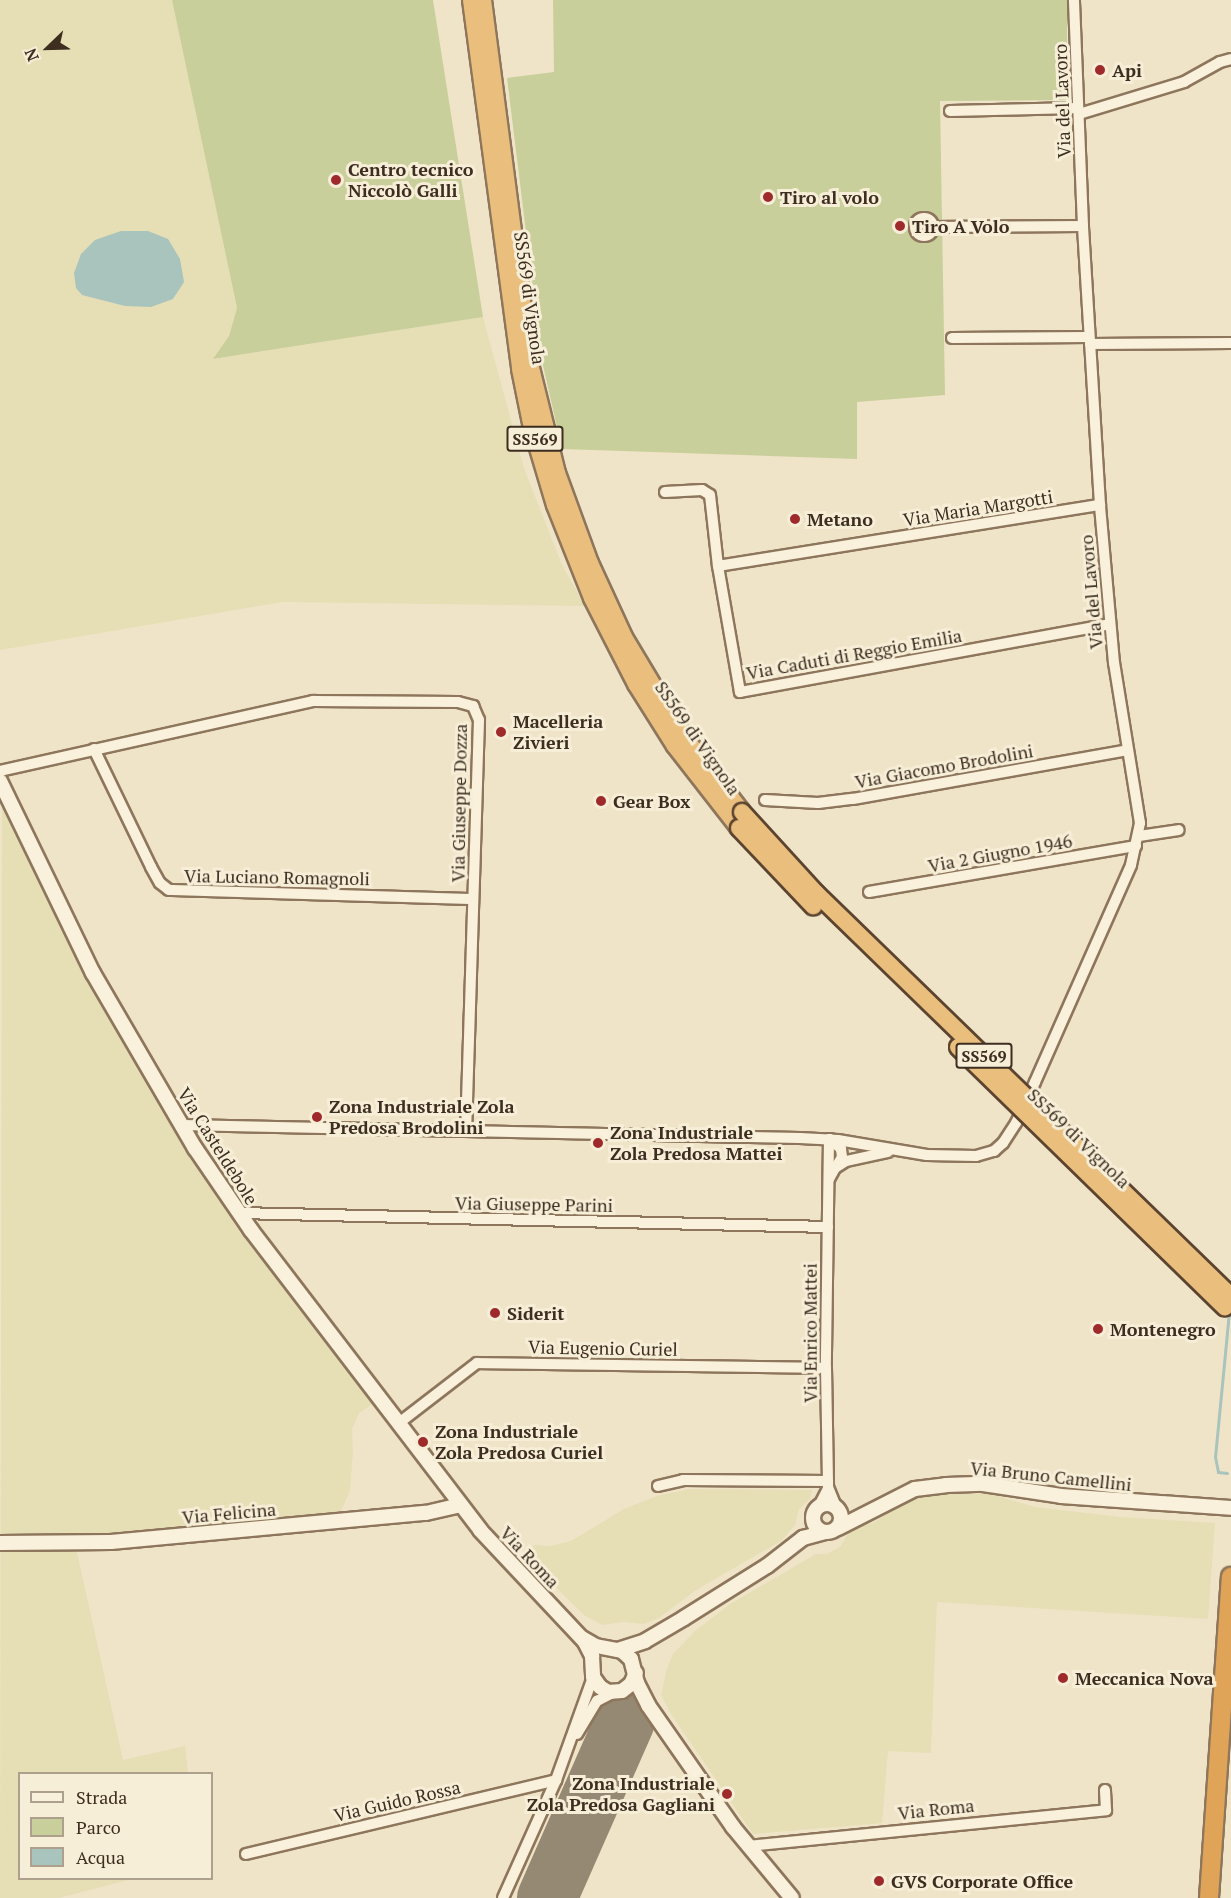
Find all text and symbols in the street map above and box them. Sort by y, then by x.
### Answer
north arrow [18,18,78,78]
street label: Via del Lavoro [1049,43,1075,159]
text: N [19,45,44,65]
place label: Api [1112,59,1142,81]
marker: Api [1093,63,1107,77]
place label: Centro tecnico Niccolò Galli [348,159,473,201]
marker: Centro tecnico Niccolò Galli [329,173,343,187]
place label: Tiro al volo [780,186,879,208]
marker: Tiro al volo [761,190,775,204]
place label: Tiro A Volo [912,215,1010,237]
marker: Tiro A Volo [893,219,907,233]
street label: SS569 di Vignola [510,230,550,366]
road number: SS569 [506,426,564,452]
street label: Via Maria Margotti [902,486,1054,530]
place label: Metano [807,508,873,530]
marker: Metano [788,512,802,526]
street label: Via del Lavoro [1075,534,1107,650]
street label: Via Caduti di Reggio Emilia [744,624,964,684]
street label: SS569 di Vignola [651,677,745,799]
place label: Macelleria Zivieri [513,711,603,754]
street label: Via Giuseppe Dozza [447,723,471,883]
marker: Macelleria Zivieri [494,725,508,739]
street label: Via Giacomo Brodolini [853,740,1035,792]
place label: Gear Box [613,790,690,812]
marker: Gear Box [594,794,608,808]
street label: Via 2 Giugno 1946 [926,830,1074,876]
street label: Via Luciano Romagnoli [184,865,370,889]
road number: SS569 [956,1043,1012,1069]
street label: Via Casteldebole [173,1083,263,1209]
street label: SS569 di Vignola [1023,1083,1135,1193]
place label: Zona Industriale Zola Predosa Brodolini [329,1096,515,1138]
marker: Zona Industriale Zola Predosa Brodolini [310,1110,324,1124]
place label: Zona Industriale Zola Predosa Mattei [610,1122,782,1164]
marker: Zona Industriale Zola Predosa Mattei [591,1136,605,1150]
street label: Via Giuseppe Parini [455,1192,613,1216]
street label: Via Enrico Mattei [799,1263,821,1403]
place label: Siderit [507,1302,564,1324]
marker: Siderit [488,1306,502,1320]
place label: Montenegro [1110,1318,1216,1340]
marker: Montenegro [1091,1322,1105,1336]
street label: Via Eugenio Curiel [528,1336,678,1360]
place label: Zona Industriale Zola Predosa Curiel [435,1421,603,1464]
marker: Zona Industriale Zola Predosa Curiel [416,1435,430,1449]
street label: Via Bruno Camellini [969,1457,1133,1495]
street label: Via Felicina [181,1498,277,1528]
street label: Via Roma [496,1522,564,1592]
place label: Meccanica Nova [1075,1667,1214,1689]
marker: Meccanica Nova [1056,1671,1070,1685]
legend [18,1772,213,1880]
place label: Zona Industriale Zola Predosa Gagliani [527,1773,715,1816]
street label: Via Guido Rossa [332,1776,462,1826]
text: Strada [76,1785,127,1809]
marker: Zona Industriale Zola Predosa Gagliani [720,1787,734,1801]
street label: Via Roma [897,1794,975,1824]
text: Parco [76,1815,121,1839]
text: Acqua [76,1845,125,1869]
place label: GVS Corporate Office [891,1870,1073,1892]
marker: GVS Corporate Office [872,1874,886,1888]

